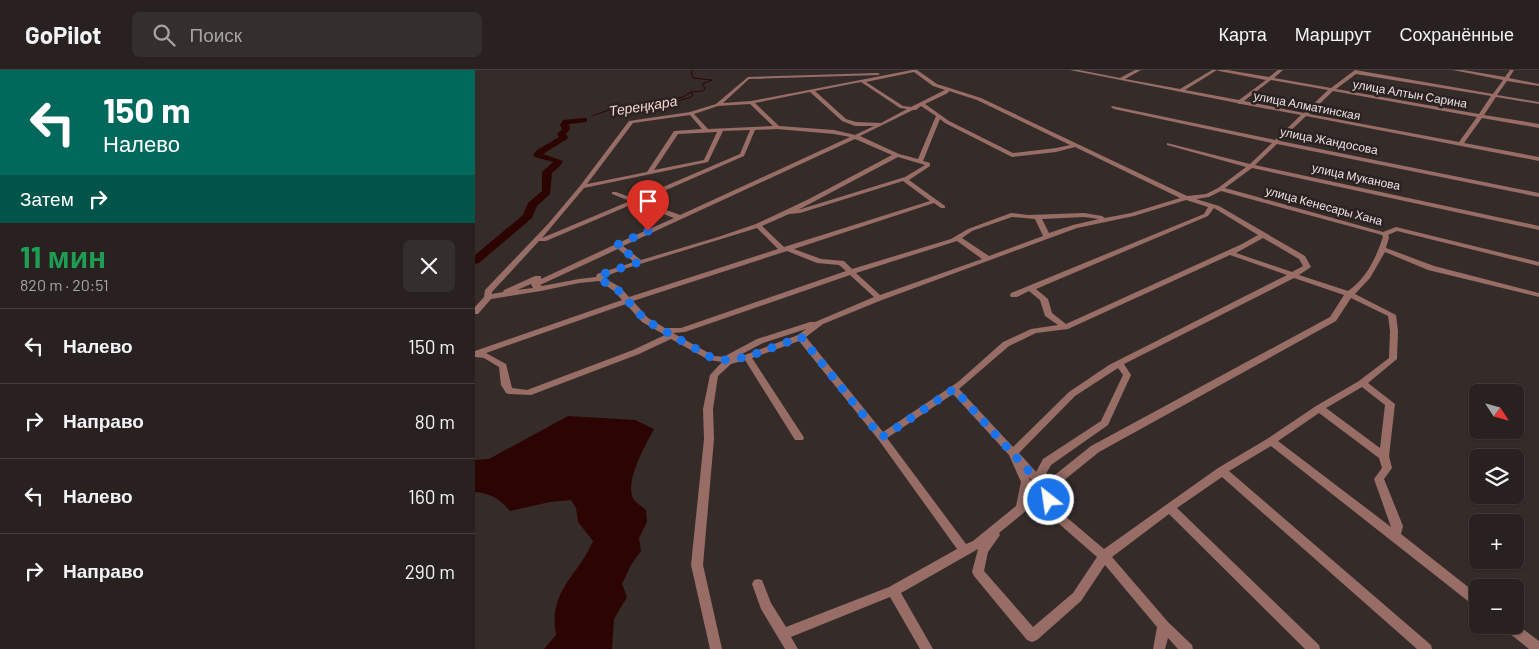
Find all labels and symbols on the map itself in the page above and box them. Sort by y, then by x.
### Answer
street label: улица Алтын Сарина [1352,76,1469,111]
street label: улица Алматинская [1252,88,1362,123]
water label: Тереңқара [607,92,679,119]
street label: улица Жандосова [1279,124,1380,157]
street label: улица Муканова [1311,160,1402,193]
pin [627,180,669,231]
street label: улица Кенесары Хана [1264,183,1385,228]
north arrow [1469,384,1524,439]
position arrow [1022,473,1074,525]

